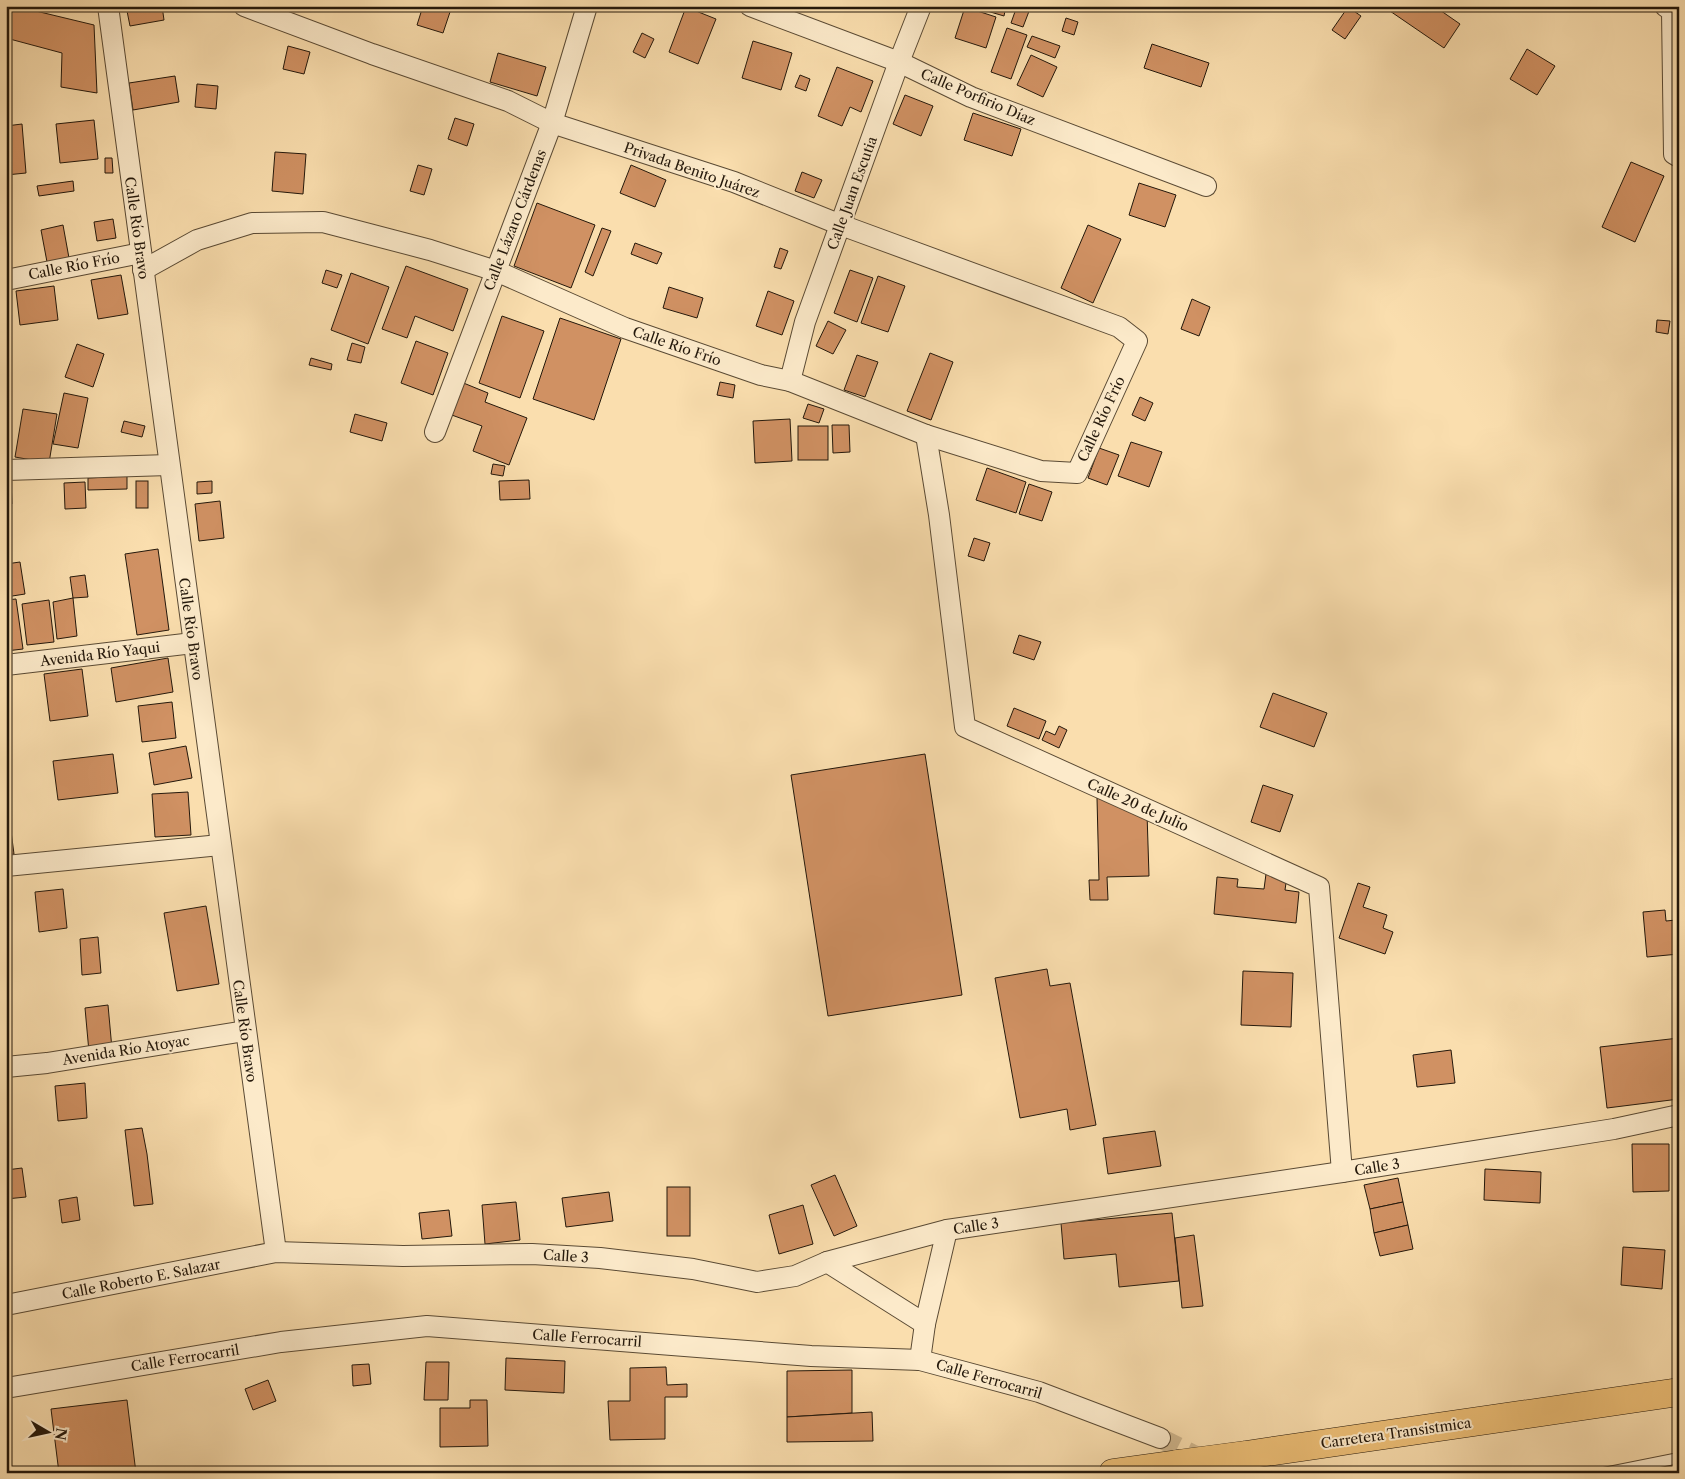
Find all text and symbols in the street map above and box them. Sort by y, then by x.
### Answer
street label: Calle Porfirio Díaz [918,65,1038,129]
street label: Calle Juan Escutia [823,133,881,252]
street label: Privada Benito Juárez [622,138,762,202]
street label: Calle Lázaro Cárdenas [480,147,550,293]
street label: Calle Río Bravo [121,176,153,280]
street label: Calle Río Frío [27,248,121,284]
street label: Calle Río Frío [630,322,724,370]
street label: Calle Río Frío [1073,373,1129,465]
street label: Calle Río Bravo [175,577,207,681]
street label: Avenida Río Yaqui [38,638,161,670]
street label: Calle 20 de Julio [1084,775,1192,835]
street label: Calle Río Bravo [229,979,261,1083]
street label: Avenida Río Atoyac [60,1031,191,1069]
street label: Calle 3 [1353,1155,1401,1179]
street label: Calle 3 [952,1214,1000,1238]
street label: Calle 3 [543,1245,589,1267]
street label: Calle Roberto E. Salazar [60,1255,222,1303]
street label: Calle Ferrocarril [532,1325,642,1351]
street label: Calle Ferrocarril [129,1341,241,1375]
street label: Calle Ferrocarril [934,1355,1044,1403]
north arrow [22,1406,72,1456]
street label: Carretera Transistmica [1320,1413,1473,1452]
text: N [51,1427,71,1441]

